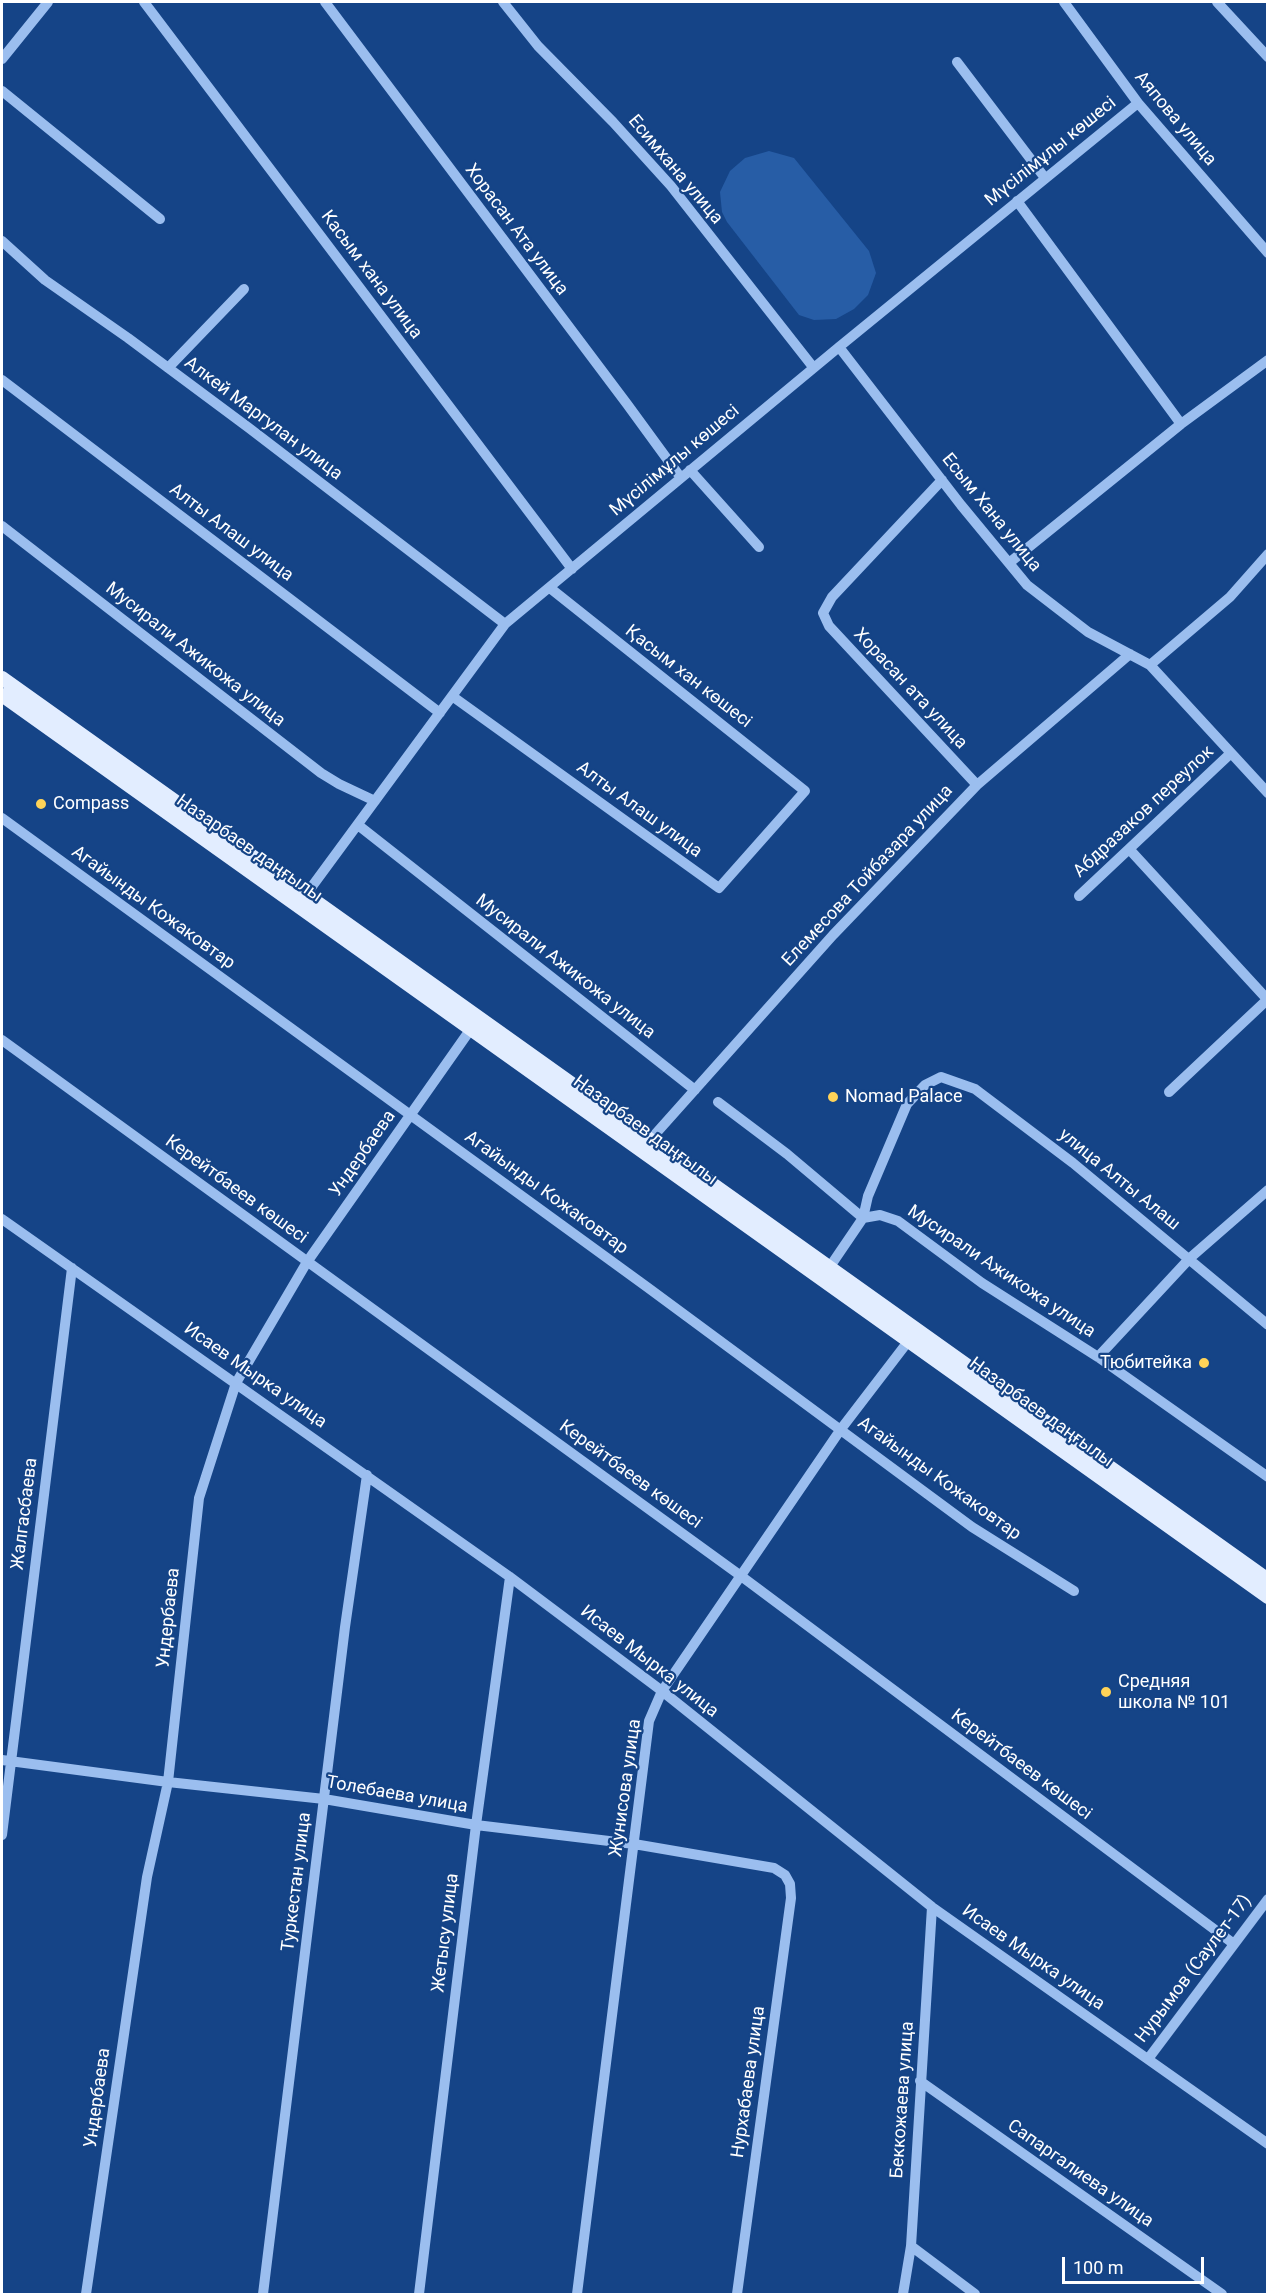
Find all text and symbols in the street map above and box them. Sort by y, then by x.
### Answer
street label: Аяпова улица [1129,68,1221,170]
street label: Мүсілімұлы көшесі [981,93,1121,211]
street label: Есимхана улица [623,111,727,229]
street label: Хорасан Ата улица [460,160,572,300]
street label: Касым хана улица [316,206,426,344]
street label: Алкей Маргулан улица [180,353,346,485]
street label: Мүсілімұлы көшесі [606,401,744,521]
street label: Есым Хана улица [937,449,1045,577]
street label: Алты Алаш улица [165,479,297,587]
street label: Мусирали Ажикожа улица [101,578,289,732]
street label: Қасым хан көшесі [620,621,756,733]
street label: Хорасан ата улица [849,624,971,754]
street label: Абдразаков переулок [1069,741,1219,883]
street label: Алты Алаш улица [572,757,706,863]
street label: Елемесова Тойбазара улица [778,781,958,971]
street label: Назарбаев даңғылы [172,790,326,908]
place label: Compass [53,793,129,815]
marker: Compass [34,797,48,811]
street label: Агайынды Кожаковтар [67,842,239,974]
street label: Мусирали Ажикожа улица [471,890,659,1044]
street label: Назарбаев даңғылы [569,1071,721,1191]
place label: Nomad Palace [845,1086,962,1108]
marker: Nomad Palace [826,1090,840,1104]
street label: Ундербаева [325,1107,401,1201]
street label: улица Алты Алаш [1054,1124,1184,1236]
street label: Агайынды Кожаковтар [460,1127,632,1259]
street label: Керейтбаеев көшесі [161,1131,311,1249]
street label: Мусирали Ажикожа улица [903,1201,1099,1343]
street label: Исаев Мырка улица [179,1319,331,1433]
place label: Тюбитейка [1100,1352,1192,1374]
street label: Назарбаев даңғылы [965,1353,1117,1473]
marker: Тюбитейка [1197,1356,1211,1370]
street label: Агайынды Кожаковтар [853,1413,1025,1545]
street label: Керейтбаеев көшесі [555,1416,705,1534]
street label: Жалгасбаева [7,1457,43,1571]
street label: Ундербаева [153,1567,185,1669]
street label: Исаев Мырка улица [576,1601,722,1723]
place label: Средняя школа № 101 [1118,1671,1230,1714]
marker: Средняя школа № 101 [1099,1685,1113,1699]
street label: Керейтбаеев көшесі [946,1705,1096,1825]
street label: Жунисова улица [606,1718,646,1858]
street label: Толебаева улица [325,1772,469,1818]
street label: Туркестан улица [278,1811,316,1953]
street label: Жетысу улица [428,1872,464,1994]
street label: Нурымов (Саулет-17) [1131,1891,1257,2047]
street label: Исаев Мырка улица [957,1901,1109,2015]
street label: Нурхабаева улица [728,2005,770,2159]
street label: Беккожаева улица [887,2021,919,2179]
street label: Ундербаева [80,2047,116,2149]
street label: Сапаргалиева улица [1003,2115,1157,2233]
scale bar [1065,2245,1208,2283]
text: 100 m [1073,2257,1124,2278]

